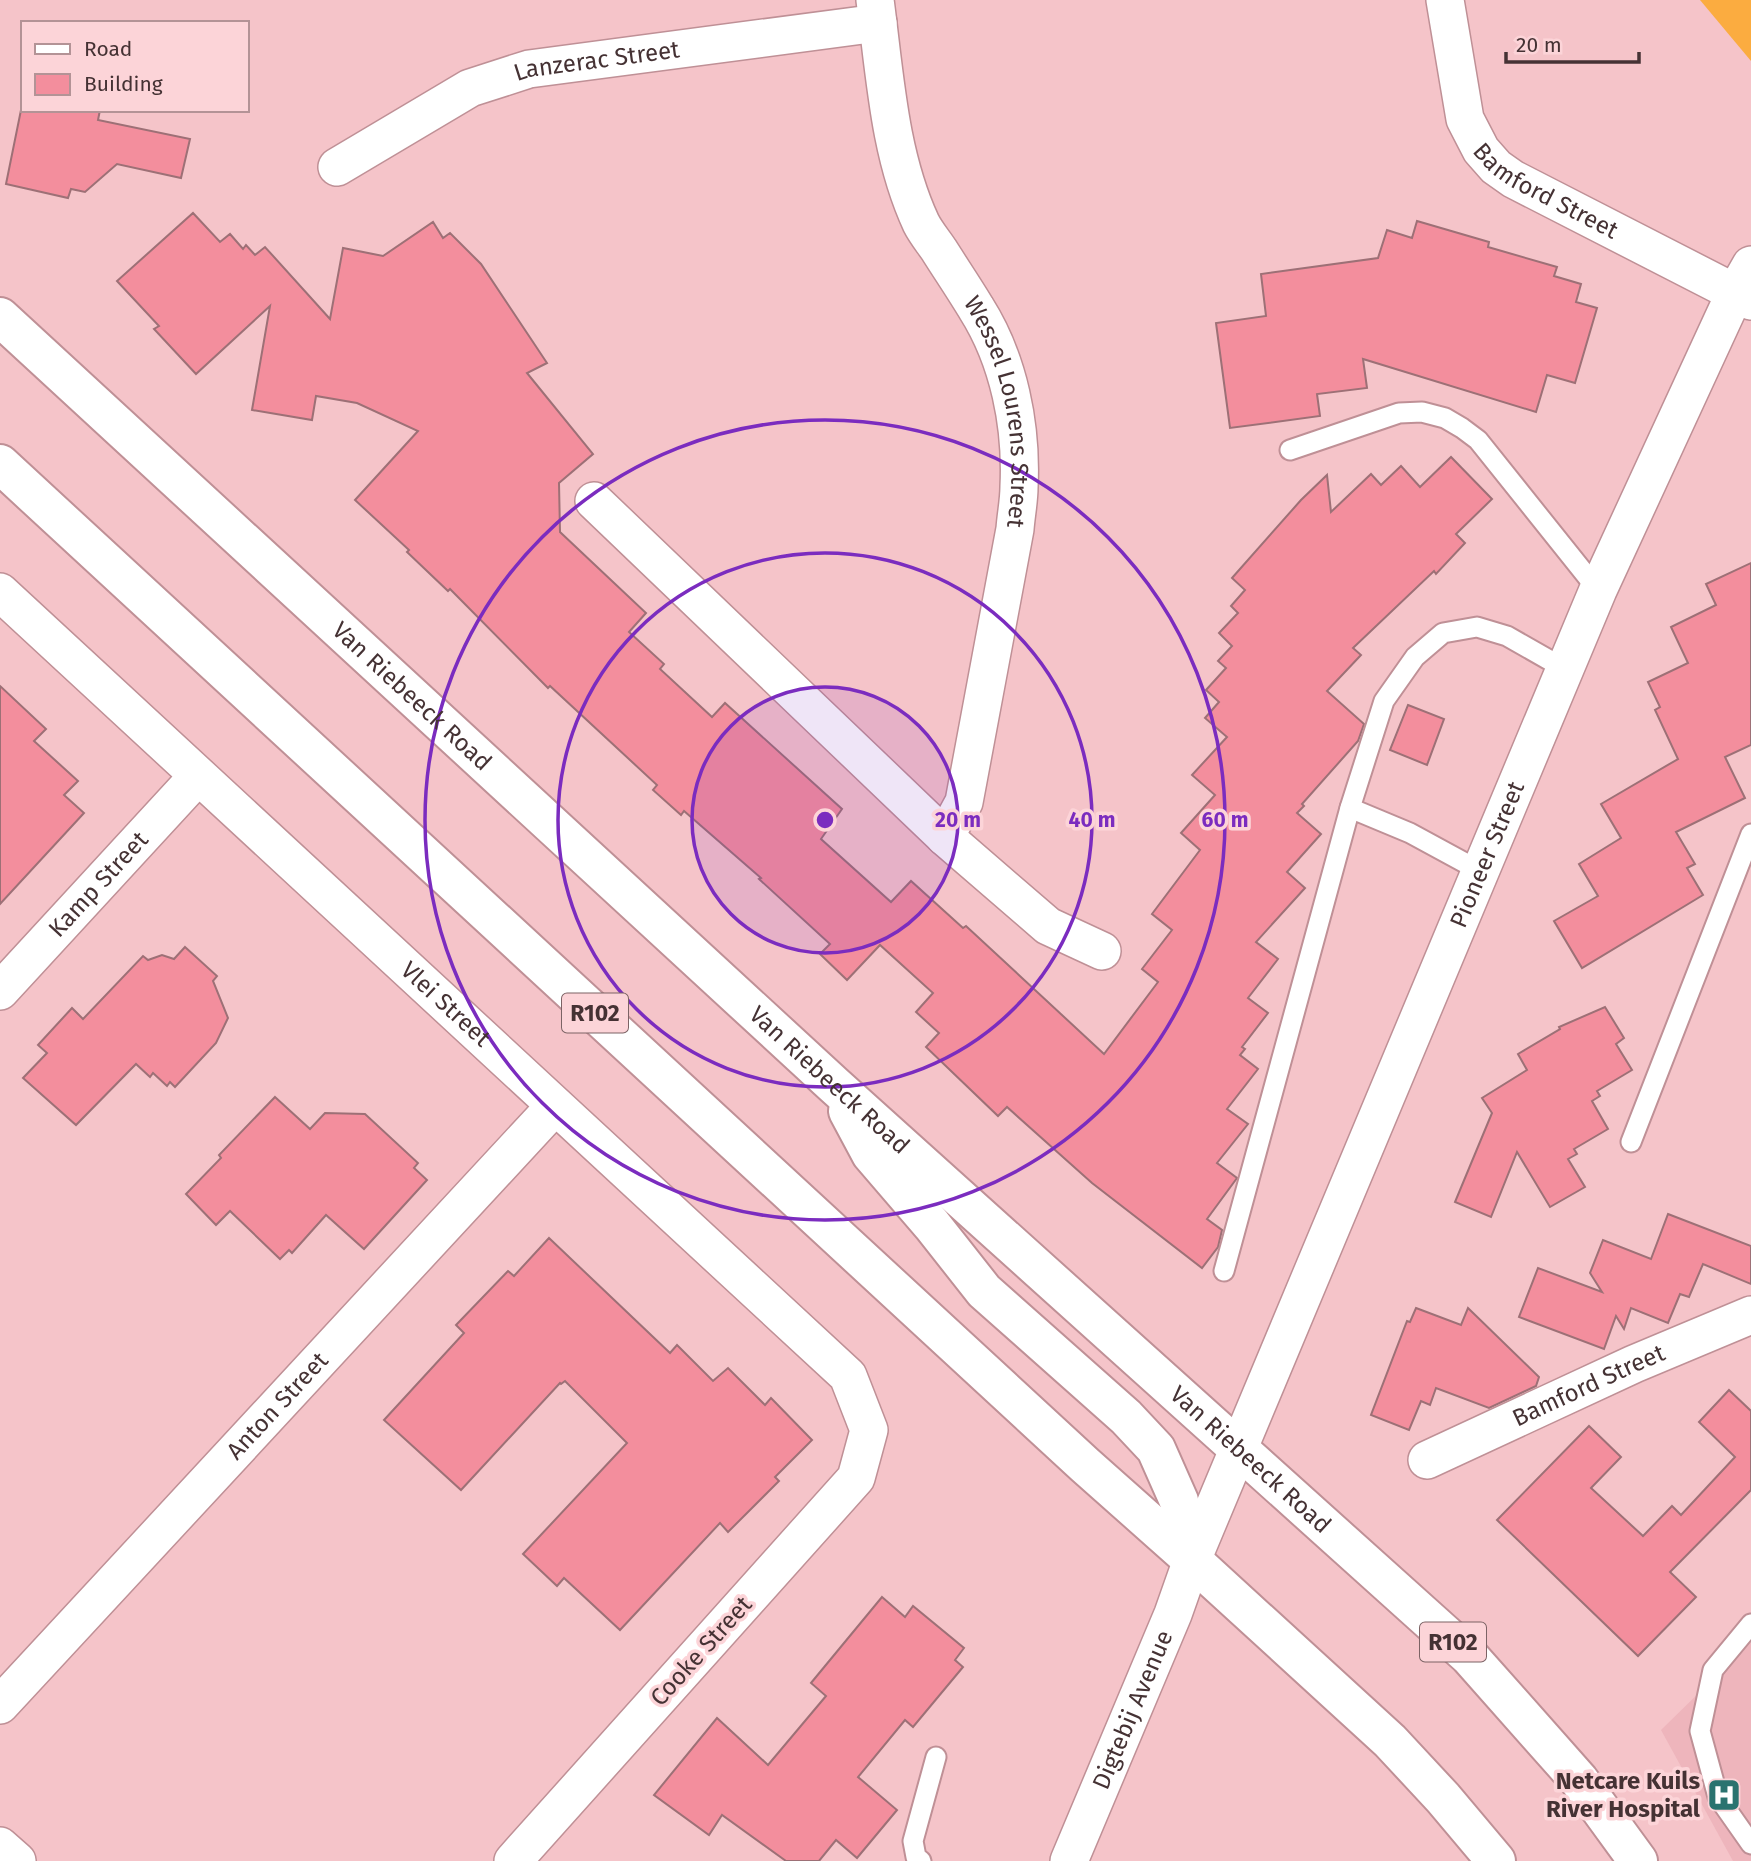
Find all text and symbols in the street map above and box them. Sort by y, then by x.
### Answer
legend [21,21,248,112]
scale bar [1506,21,1639,65]
text: 20 m [1516,32,1562,58]
street label: Lanzerac Street [510,35,682,87]
text: Road [84,36,132,62]
text: Building [84,71,163,97]
street label: Bamford Street [1467,137,1623,245]
street label: Wessel Lourens Street [958,291,1033,529]
street label: Van Riebeeck Road [327,616,497,777]
street label: Pioneer Street [1444,777,1530,932]
text: 20 m [935,807,981,833]
text: 40 m [1069,807,1115,833]
text: 60 m [1202,807,1248,833]
centre of rings [813,808,837,832]
street label: Kamp Street [43,826,154,943]
street label: Vlei Street [395,956,496,1052]
road number: R102 [562,994,628,1032]
street label: Van Riebeeck Road [744,1000,915,1160]
street label: Bamford Street [1508,1339,1669,1432]
street label: Anton Street [221,1346,334,1465]
street label: Van Riebeeck Road [1165,1380,1337,1539]
street label: Cooke Street [645,1590,758,1712]
road number: R102 [1420,1623,1486,1662]
street label: Digtebij Avenue [1087,1626,1179,1794]
place label: Netcare Kuils River Hospital [1546,1767,1701,1823]
hospital icon: Netcare Kuils River Hospital [1705,1776,1743,1814]

